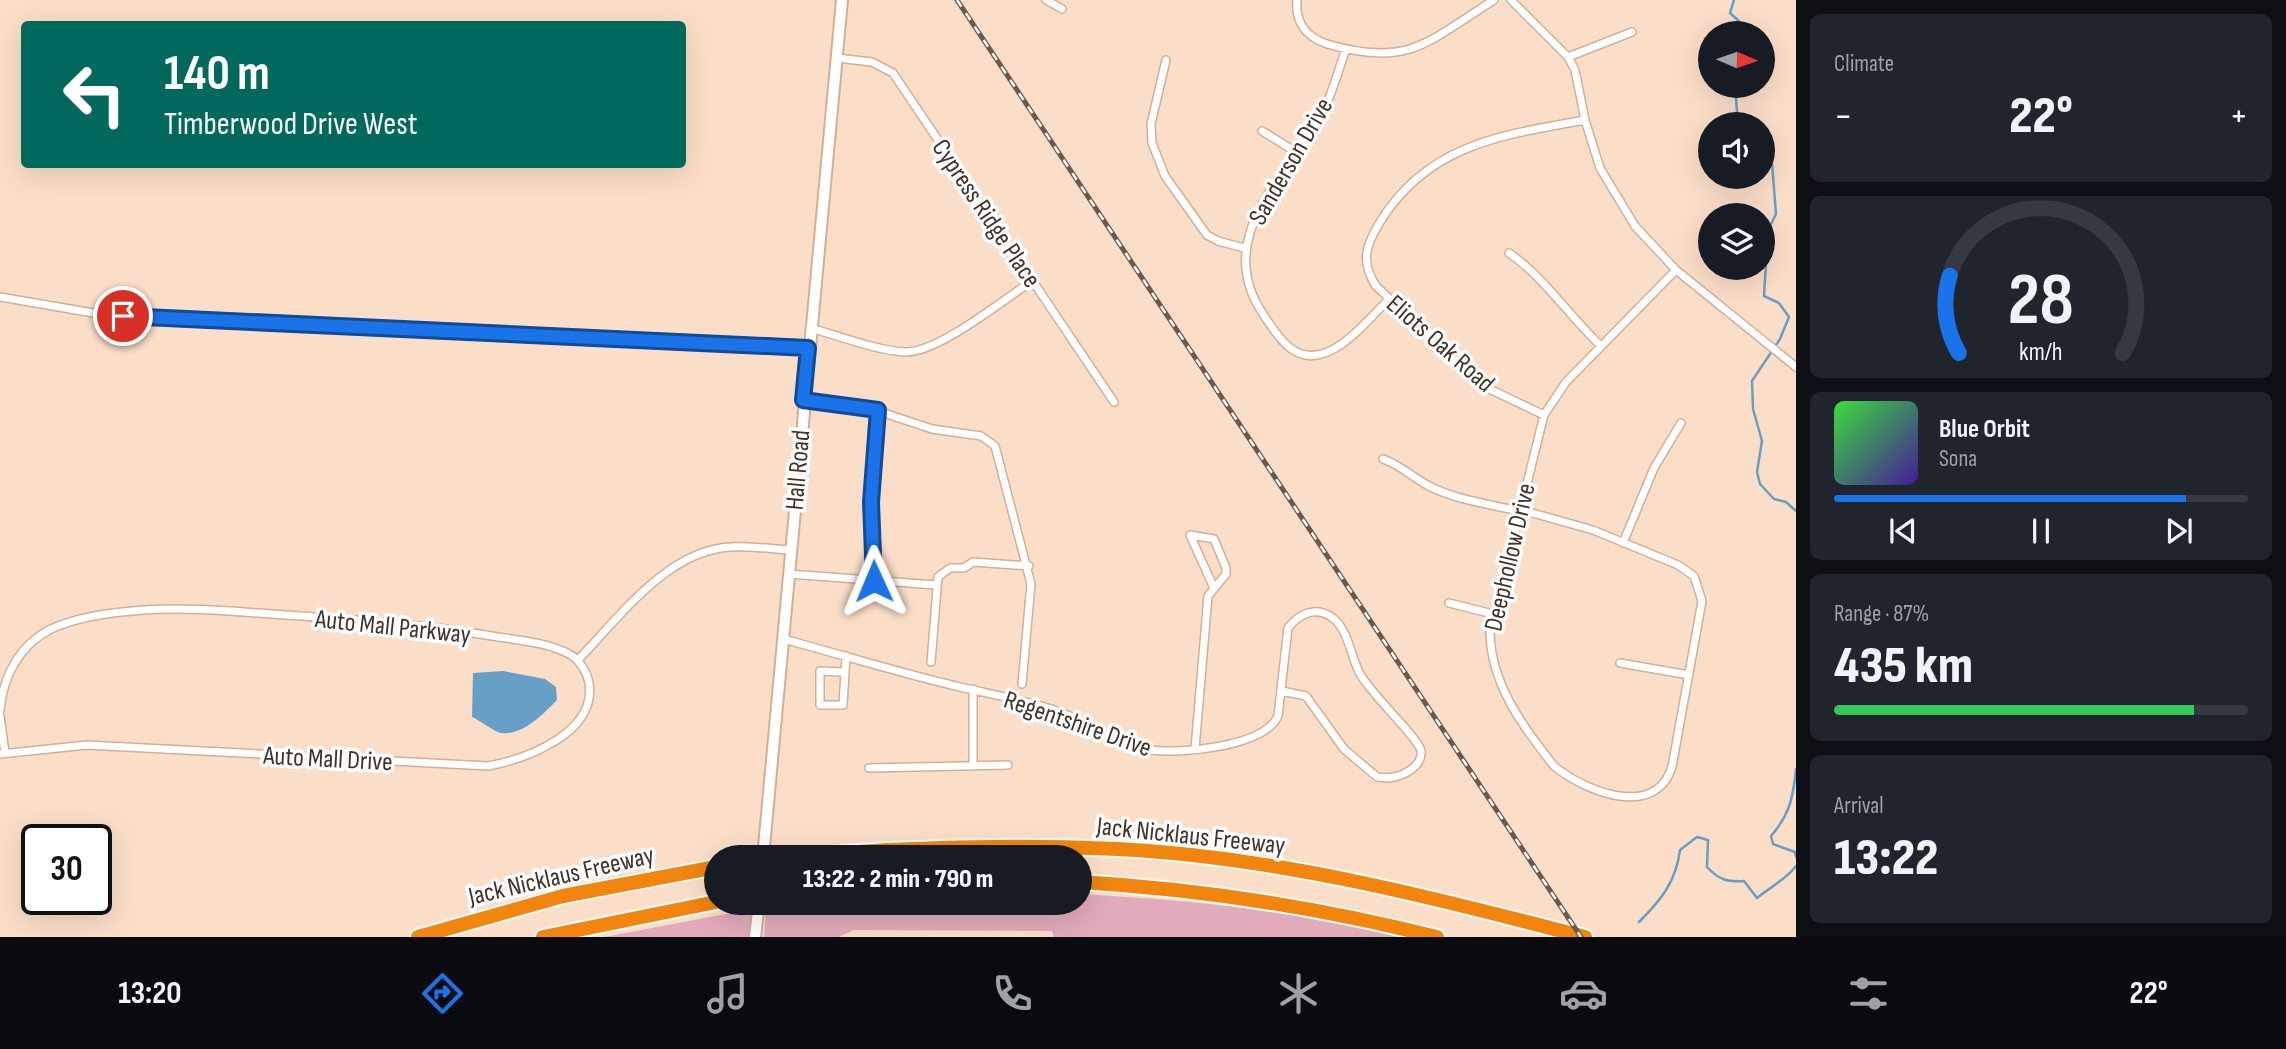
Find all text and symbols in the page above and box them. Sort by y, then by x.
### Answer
north arrow [1698,21,1774,98]
map controls [1698,21,1775,280]
text: 140 m [164,45,270,104]
icon: left [49,49,140,140]
text: Climate [1834,50,1894,78]
text: 22° [2009,85,2073,148]
street label: Sanderson Drive [1243,93,1340,231]
text: − [1834,94,1853,139]
text: + [2229,94,2248,139]
text: Timberwood Drive West [164,105,417,144]
button: sound [1698,112,1775,189]
street label: Cypress Ridge Place [925,134,1047,294]
button: layers [1698,203,1775,280]
text: 28 [2008,257,2074,345]
pin [93,286,153,346]
street label: Eliots Oak Road [1380,289,1500,399]
icon: arrive [104,297,142,335]
text: km/h [2019,337,2063,368]
text: Blue Orbit [1939,414,2030,445]
street label: Hall Road [780,429,817,512]
text: Sona [1939,445,1977,473]
street label: Deephollow Drive [1478,480,1543,634]
icon: previous [1884,512,1922,550]
icon: pause [2022,512,2060,550]
icon: next [2160,512,2198,550]
position arrow [837,544,911,618]
text: Range · 87% [1834,600,1929,628]
street label: Auto Mall Parkway [313,604,472,651]
text: 435 km [1834,635,1973,698]
street label: Regentshire Drive [1000,685,1155,764]
street label: Auto Mall Drive [262,741,393,778]
text: Arrival [1834,792,1883,820]
street label: Jack Nicklaus Freeway [1094,811,1287,862]
speed limit sign: 30 [21,824,112,915]
text: 13:22 [1834,827,1938,890]
street label: Jack Nicklaus Freeway [465,840,657,913]
text: 13:22 · 2 min · 790 m [803,864,993,895]
icon: directions [418,969,467,1018]
icon: music [703,969,752,1018]
icon: phone [988,969,1037,1018]
icon: climate [1274,969,1323,1018]
icon: car [1559,969,1608,1018]
icon: filters [1844,969,1893,1018]
text: 13:20 [118,974,181,1013]
text: 22° [2130,974,2168,1013]

